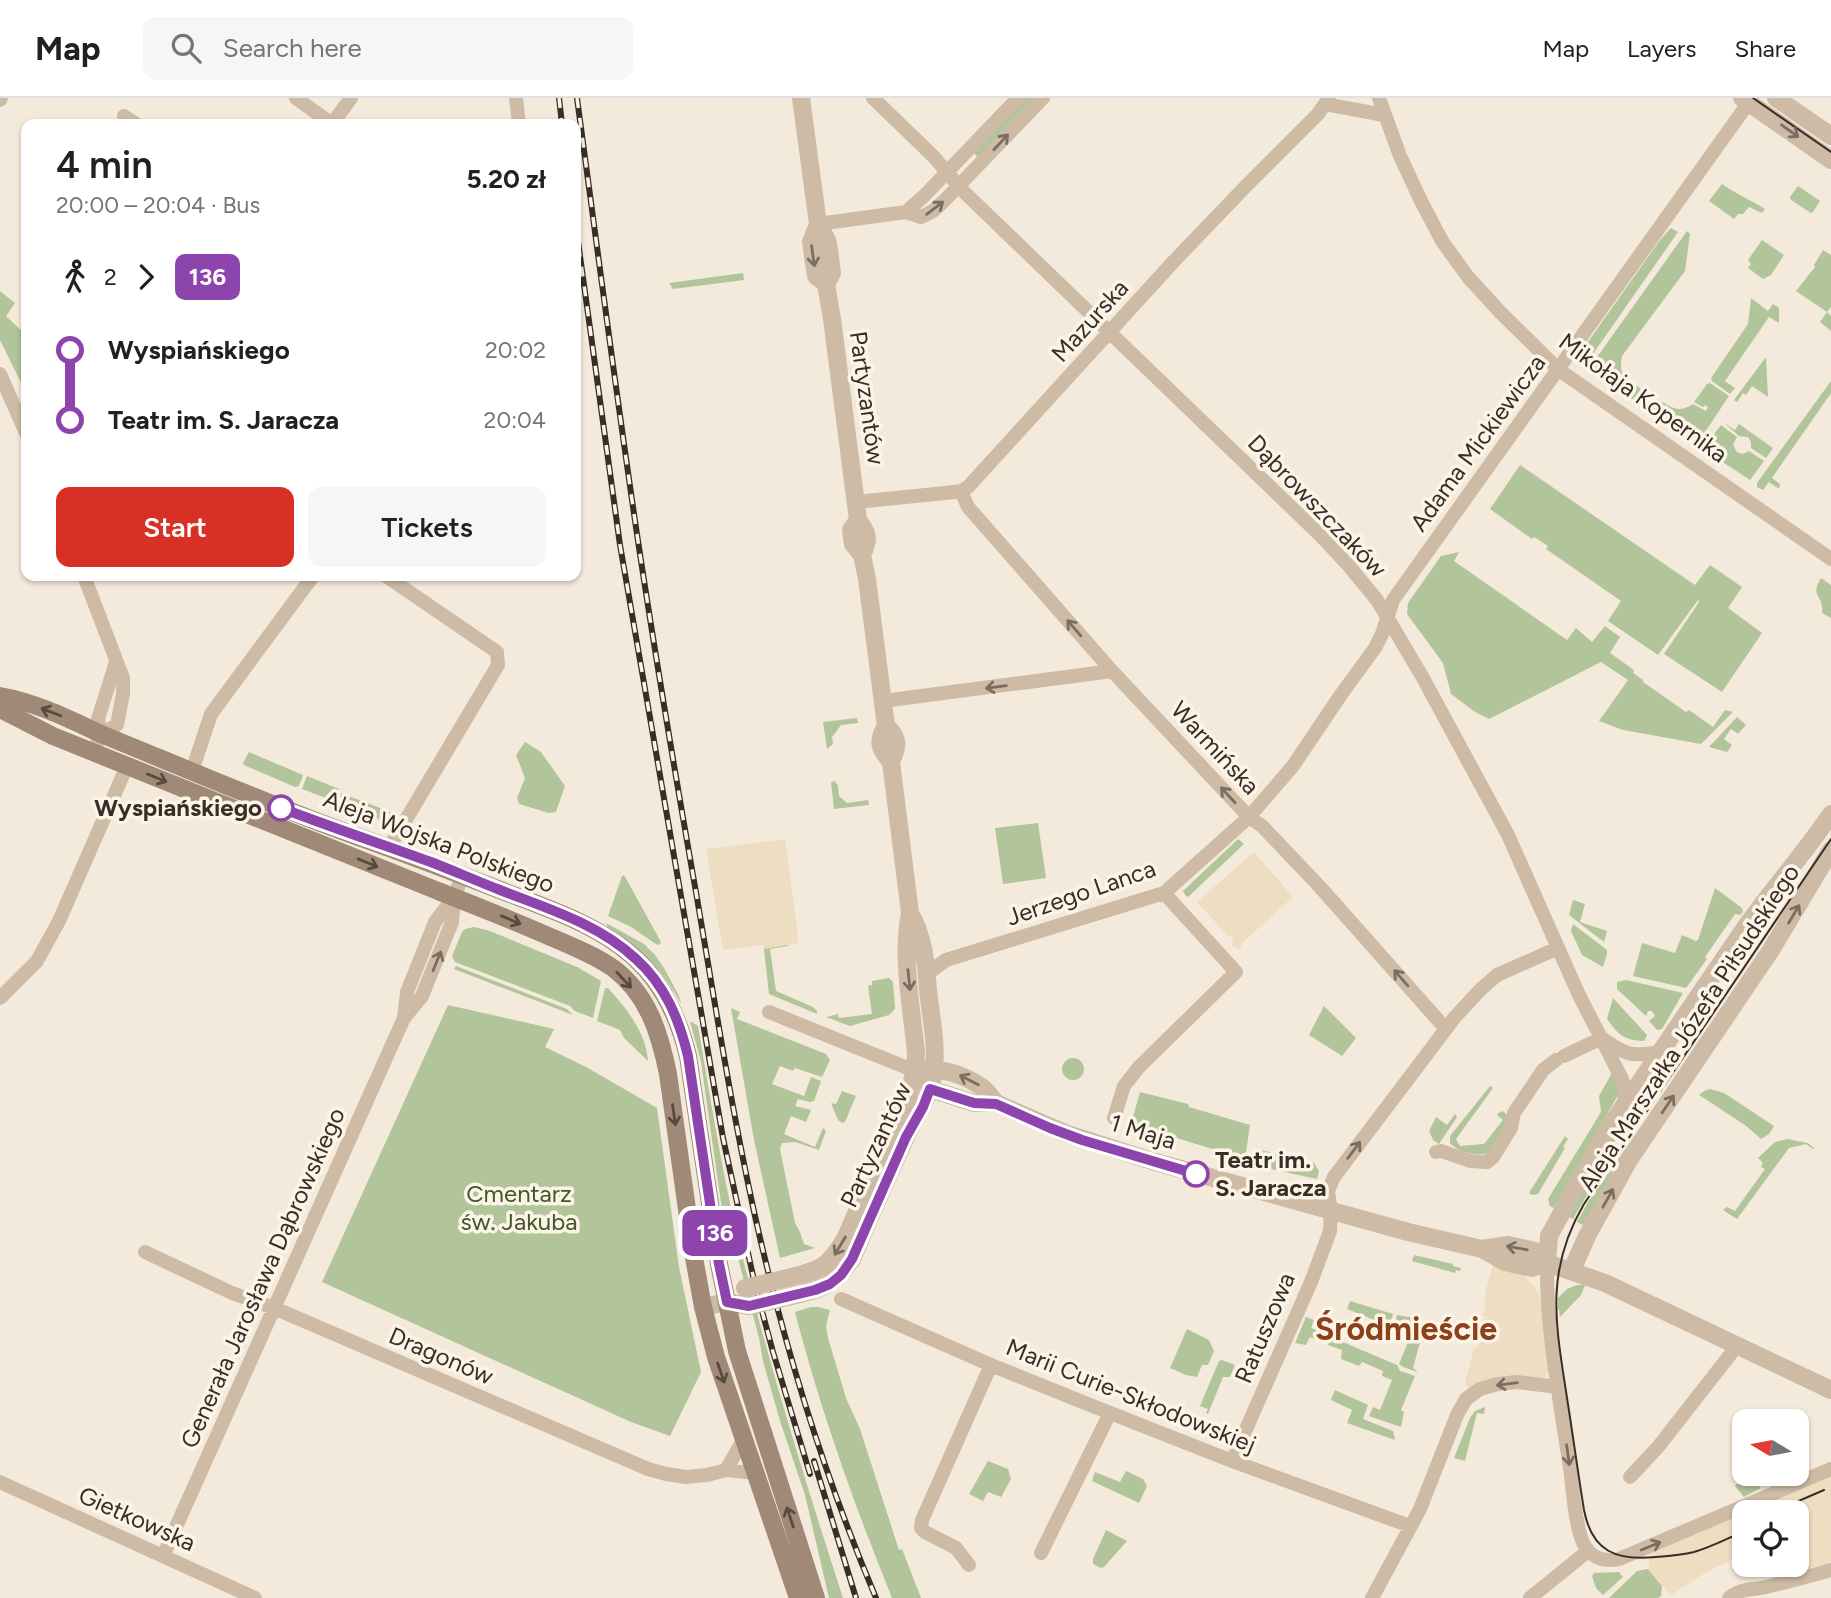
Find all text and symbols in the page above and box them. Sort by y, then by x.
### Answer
search box [143,17,633,80]
text: Map [35,29,101,68]
icon: search [167,29,205,67]
text: Search here [223,32,362,64]
text: Map [1542,34,1589,63]
text: Layers [1627,34,1696,63]
text: Share [1734,34,1796,63]
one-way arrow [1780,124,1799,138]
one-way arrow [993,134,1010,151]
text: 4 min [56,142,153,188]
text: 5.20 zł [467,163,546,195]
text: 20:00 – 20:04 · Bus [56,191,260,219]
one-way arrow [925,201,944,216]
one-way arrow [807,244,820,267]
icon: walk [56,258,94,296]
icon: forward [127,258,165,296]
text: 136 [189,262,226,291]
text: 2 [104,263,117,291]
street label: Mazurska [1045,274,1134,368]
street label: Mikołaja Kopernika [1553,327,1733,468]
street label: Partyzantów [844,329,891,467]
text: Wyspiańskiego [108,334,290,366]
text: 20:02 [485,336,546,364]
street label: Adama Mickiewicza [1404,349,1551,537]
text: Teatr im. S. Jaracza [108,404,339,436]
text: 20:04 [484,406,546,434]
street label: Dąbrowszczaków [1242,428,1393,583]
button: Start [56,487,294,567]
button: Tickets [308,487,546,567]
one-way arrow [1066,619,1082,637]
one-way arrow [985,680,1008,693]
street label: Warmińska [1165,695,1266,800]
one-way arrow [41,705,63,718]
one-way arrow [145,772,167,785]
street label: Aleja Wojska Polskiego [320,784,559,899]
one-way arrow [1220,787,1237,804]
place label: Wyspiańskiego [94,793,262,822]
marker: Wyspiańskiego [268,795,294,821]
street label: Jerzego Lanca [1002,853,1159,932]
one-way arrow [357,857,378,870]
street label: Aleja Marszałka Józefa Piłsudskiego [1572,859,1805,1197]
one-way arrow [1787,905,1801,925]
one-way arrow [500,914,521,927]
one-way arrow [431,951,444,972]
one-way arrow [903,969,916,991]
one-way arrow [1393,969,1409,987]
one-way arrow [616,971,633,988]
one-way arrow [959,1073,980,1087]
street label: Partyzantów [834,1078,917,1212]
one-way arrow [1661,1094,1675,1114]
street label: Generała Jarosława Dąbrowskiego [174,1103,351,1452]
one-way arrow [668,1103,681,1126]
street label: 1 Maja [1107,1108,1179,1155]
one-way arrow [1346,1141,1361,1160]
place label: Teatr im. S. Jaracza [1215,1145,1327,1202]
marker: Teatr im. S. Jaracza [1183,1161,1209,1187]
park label: Cmentarz św. Jakuba [461,1179,577,1236]
one-way arrow [1602,1188,1615,1209]
line badge: 136 [675,1210,755,1256]
text: 136 [696,1218,734,1247]
one-way arrow [832,1236,846,1256]
one-way arrow [1506,1241,1529,1254]
street label: Ratuszowa [1228,1268,1301,1387]
district label: Śródmieście [1315,1310,1497,1348]
street label: Dragonów [385,1321,498,1391]
street label: Marii Curie-Skłodowskiej [1002,1332,1260,1459]
one-way arrow [716,1361,728,1383]
one-way arrow [1496,1377,1518,1390]
north arrow [1732,1409,1810,1486]
map controls [1732,1409,1809,1577]
one-way arrow [1562,1443,1575,1465]
street label: Gietkowska [74,1480,200,1557]
button: locate [1732,1500,1809,1577]
one-way arrow [783,1506,796,1528]
one-way arrow [1640,1539,1661,1552]

